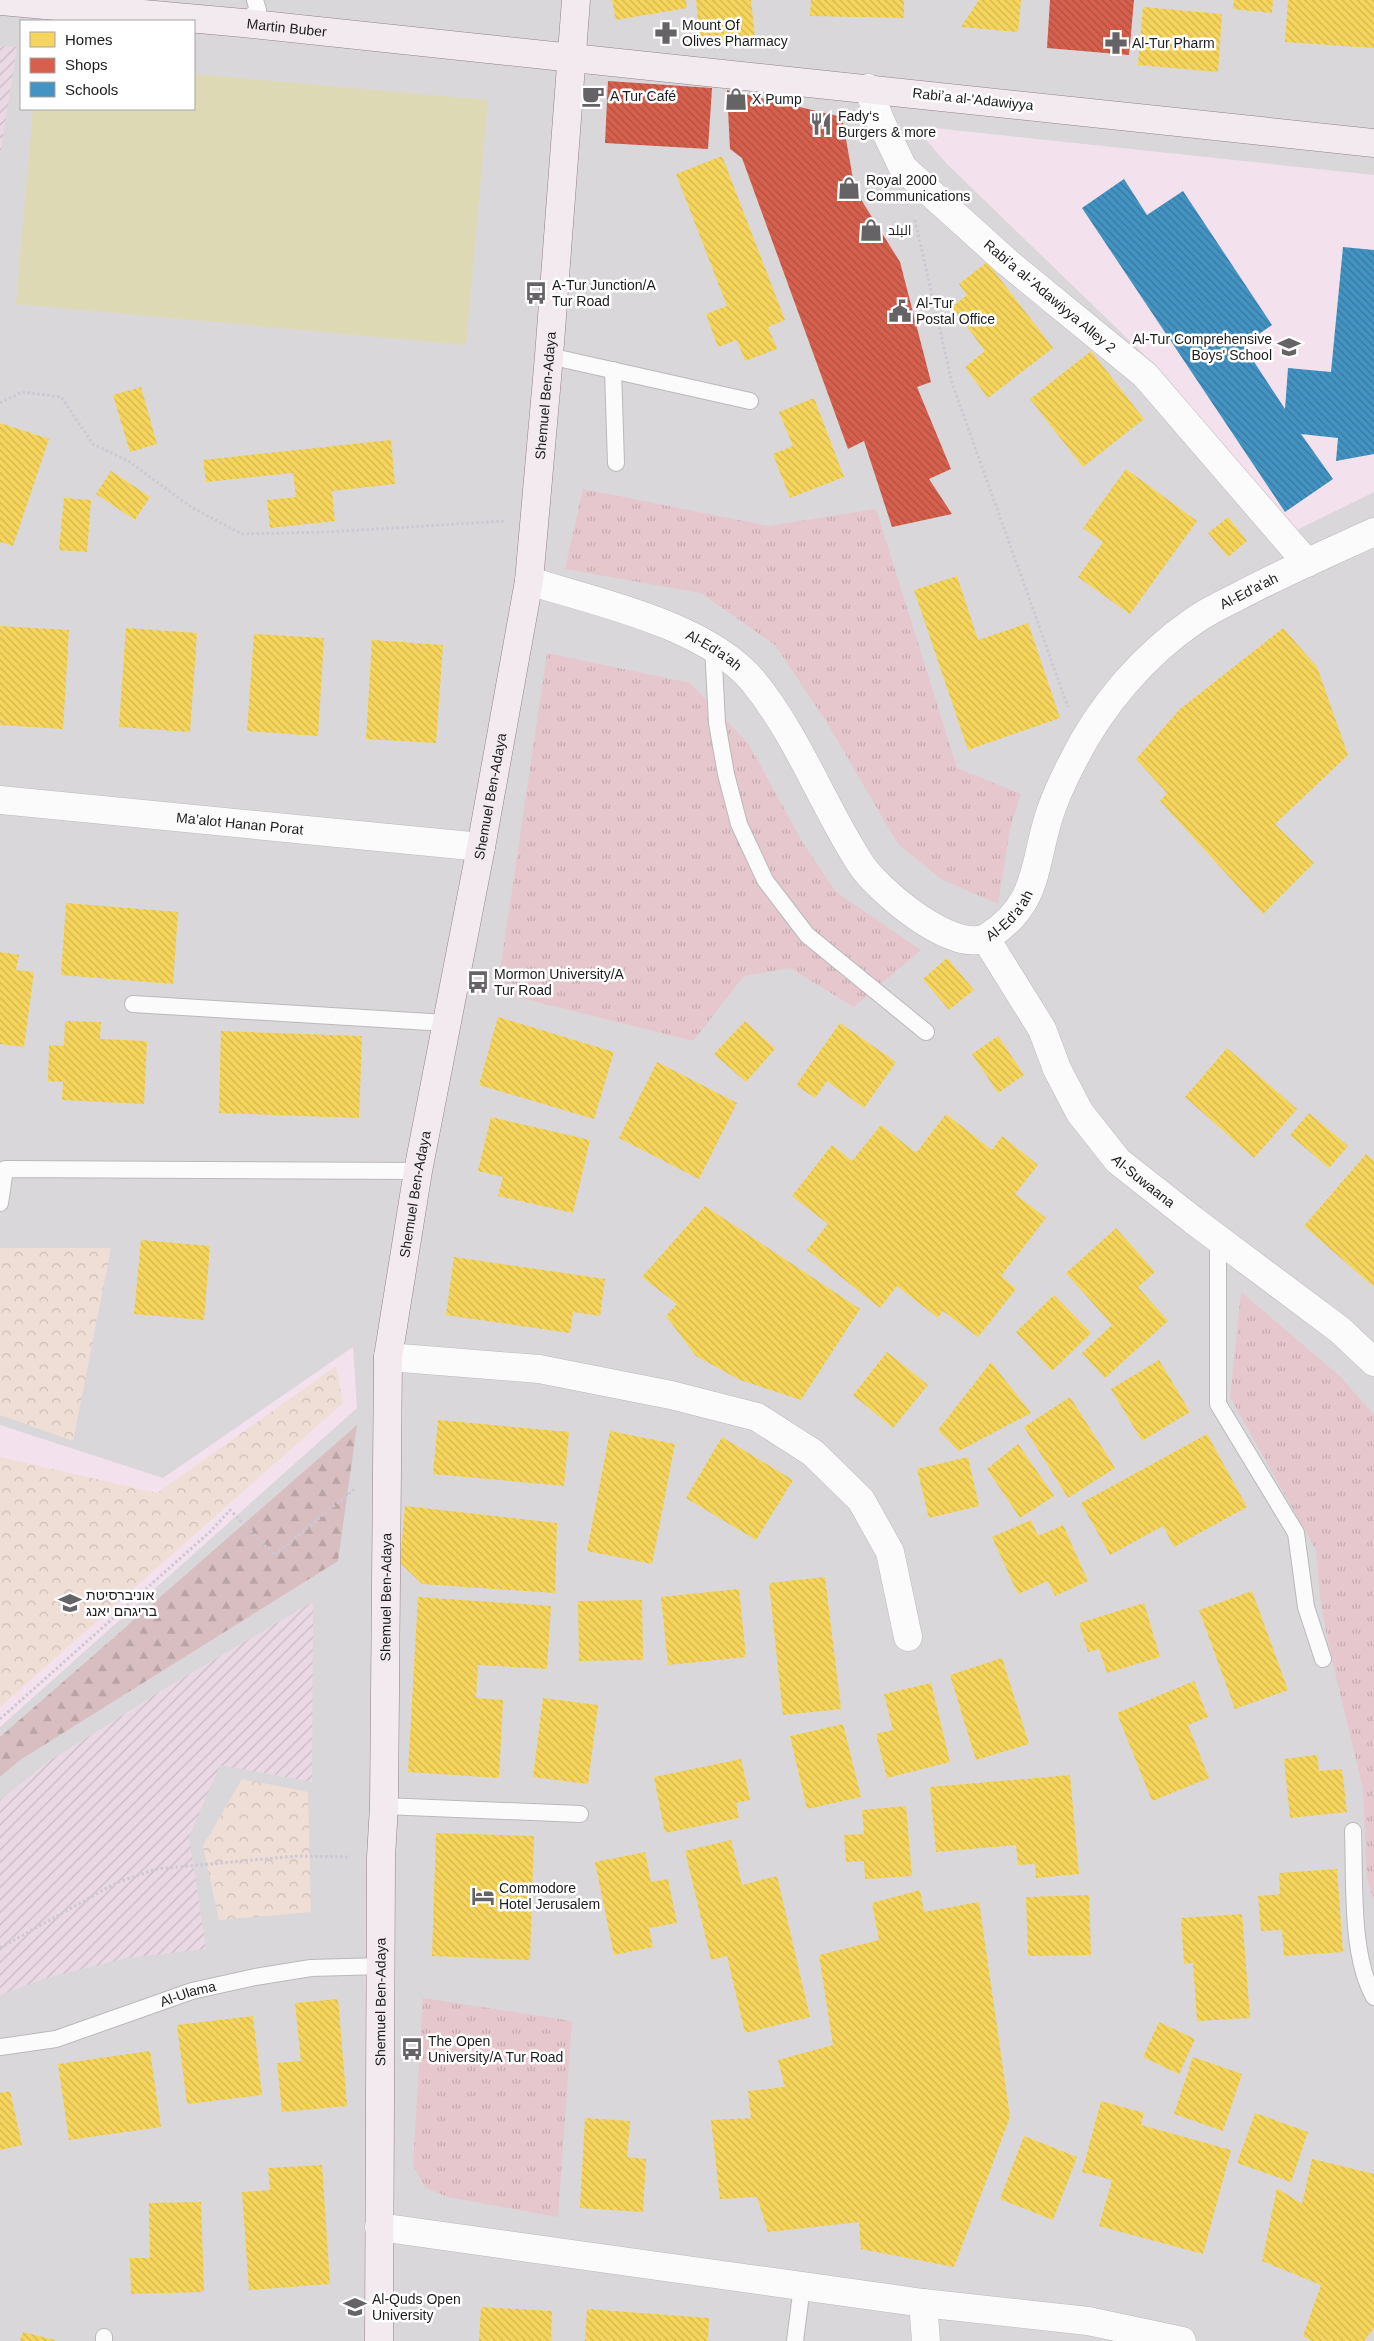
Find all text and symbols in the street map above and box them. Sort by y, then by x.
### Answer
street label: Martin Buber [246,15,328,40]
place label: Mount Of Olives Pharmacy [682,17,788,49]
legend [20,20,195,110]
pharmacy icon: Mount Of Olives Pharmacy [653,20,679,46]
pharmacy icon: Al-Tur Pharm [1103,30,1129,56]
text: Homes [65,31,113,48]
place label: Al-Tur Pharm [1132,35,1215,51]
text: Shops [65,56,108,73]
text: Schools [65,81,118,98]
cafe icon: A Tur Café [580,83,606,109]
street label: Rabiʼa al-'Adawiyya [912,85,1035,113]
shop icon: X Pump [723,86,749,112]
place label: A Tur Café [610,88,676,104]
place label: X Pump [752,91,802,107]
place label: Fady‘s Burgers & more [838,108,936,140]
restaurant icon: Fady‘s Burgers & more [808,111,834,137]
place label: Royal 2000 Communications [866,172,970,204]
shop icon: Royal 2000 Communications [836,175,862,201]
shop icon: البلد [858,217,884,243]
place label: البلد [888,222,912,238]
street label: Rabiʼa al-'Adawiyya Alley 2 [981,236,1119,356]
place label: A-Tur Junction/A Tur Road [552,277,656,309]
bus stop icon: A-Tur Junction/A Tur Road [523,280,549,306]
place label: Al-Tur Postal Office [916,295,995,327]
public building icon: Al-Tur Postal Office [887,298,913,324]
street label: Shemuel Ben-Adaya [532,331,559,460]
place label: Al-Tur Comprehensive Boys' School [1132,331,1272,363]
school or university icon: Al-Tur Comprehensive Boys' School [1276,334,1302,360]
street label: Al-Ed'a'ah [1217,570,1280,612]
street label: Al-Ed'a'ah [683,627,745,674]
street label: Shemuel Ben-Adaya [471,732,509,861]
street label: Ma’alot Hanan Porat [175,809,304,838]
street label: Al-Ed'a'ah [983,888,1036,944]
place label: Mormon University/A Tur Road [494,966,625,998]
bus stop icon: Mormon University/A Tur Road [465,969,491,995]
street label: Shemuel Ben-Adaya [396,1129,434,1259]
street label: Al-Suwaana [1108,1152,1178,1211]
street label: Shemuel Ben-Adaya [377,1533,394,1661]
place label: אוניברסיטת בריגהם יאנג [86,1587,157,1619]
school or university icon: אוניברסיטת בריגהם יאנג [57,1590,83,1616]
place label: Commodore Hotel Jerusalem [499,1880,600,1912]
hotel icon: Commodore Hotel Jerusalem [470,1883,496,1909]
street label: Shemuel Ben-Adaya [372,1937,389,2066]
street label: Al-Ulama [158,1978,217,2010]
place label: The Open University/A Tur Road [428,2033,563,2065]
bus stop icon: The Open University/A Tur Road [399,2036,425,2062]
place label: Al-Quds Open University [372,2291,461,2323]
school or university icon: Al-Quds Open University [342,2294,368,2320]

